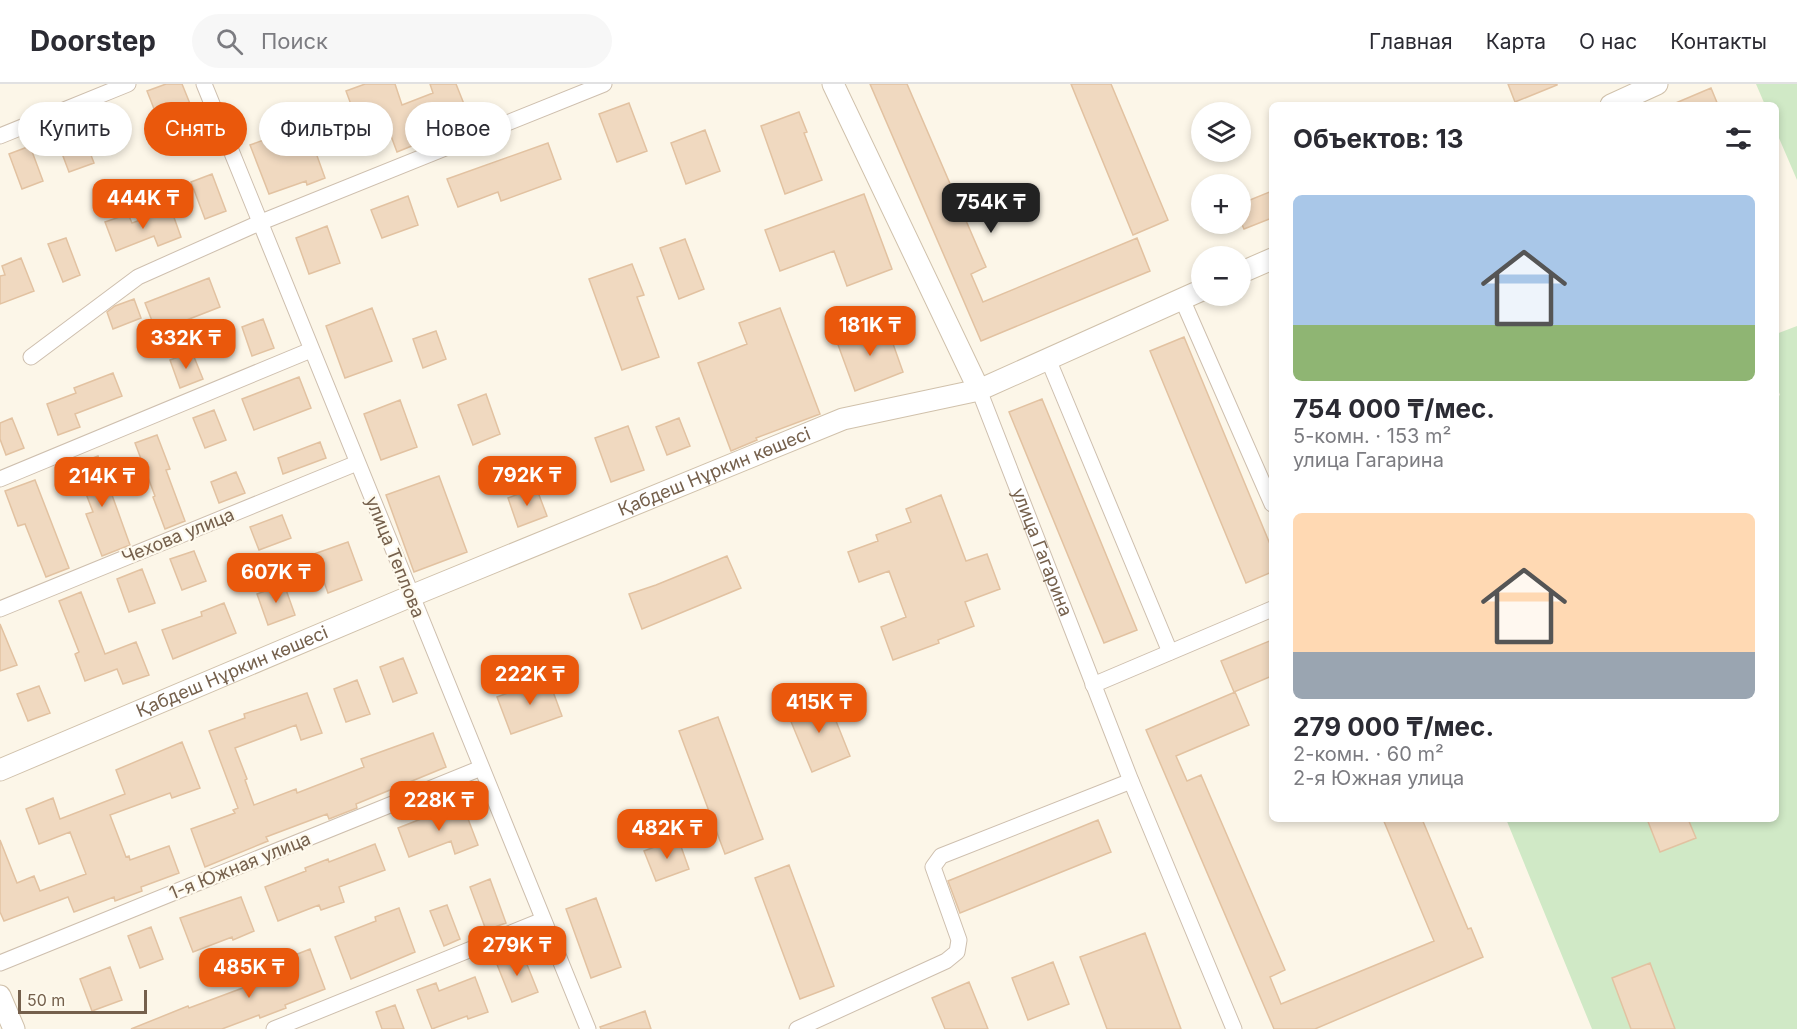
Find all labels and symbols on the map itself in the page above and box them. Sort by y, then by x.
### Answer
pin: 444K ₸ [94,179,192,230]
pin: 754K ₸ [942,183,1040,234]
pin: 181K ₸ [821,306,919,357]
pin: 332K ₸ [137,319,235,370]
street label: Қабдеш Нұркин көшесі [615,423,813,520]
pin: 792K ₸ [478,456,576,507]
pin: 214K ₸ [53,457,151,508]
street label: улица Гагарина [1008,485,1077,619]
street label: улица Теплова [362,493,429,621]
street label: Чехова улица [119,503,237,568]
pin: 607K ₸ [227,553,325,604]
street label: Қабдеш Нұркин көшесі [133,621,331,721]
pin: 222K ₸ [481,655,579,706]
pin: 415K ₸ [770,683,868,734]
pin: 228K ₸ [390,781,488,832]
pin: 482K ₸ [618,809,716,860]
street label: 1-я Южная улица [166,828,313,903]
pin: 279K ₸ [468,926,566,977]
pin: 485K ₸ [200,948,298,999]
scale bar [18,987,147,1014]

